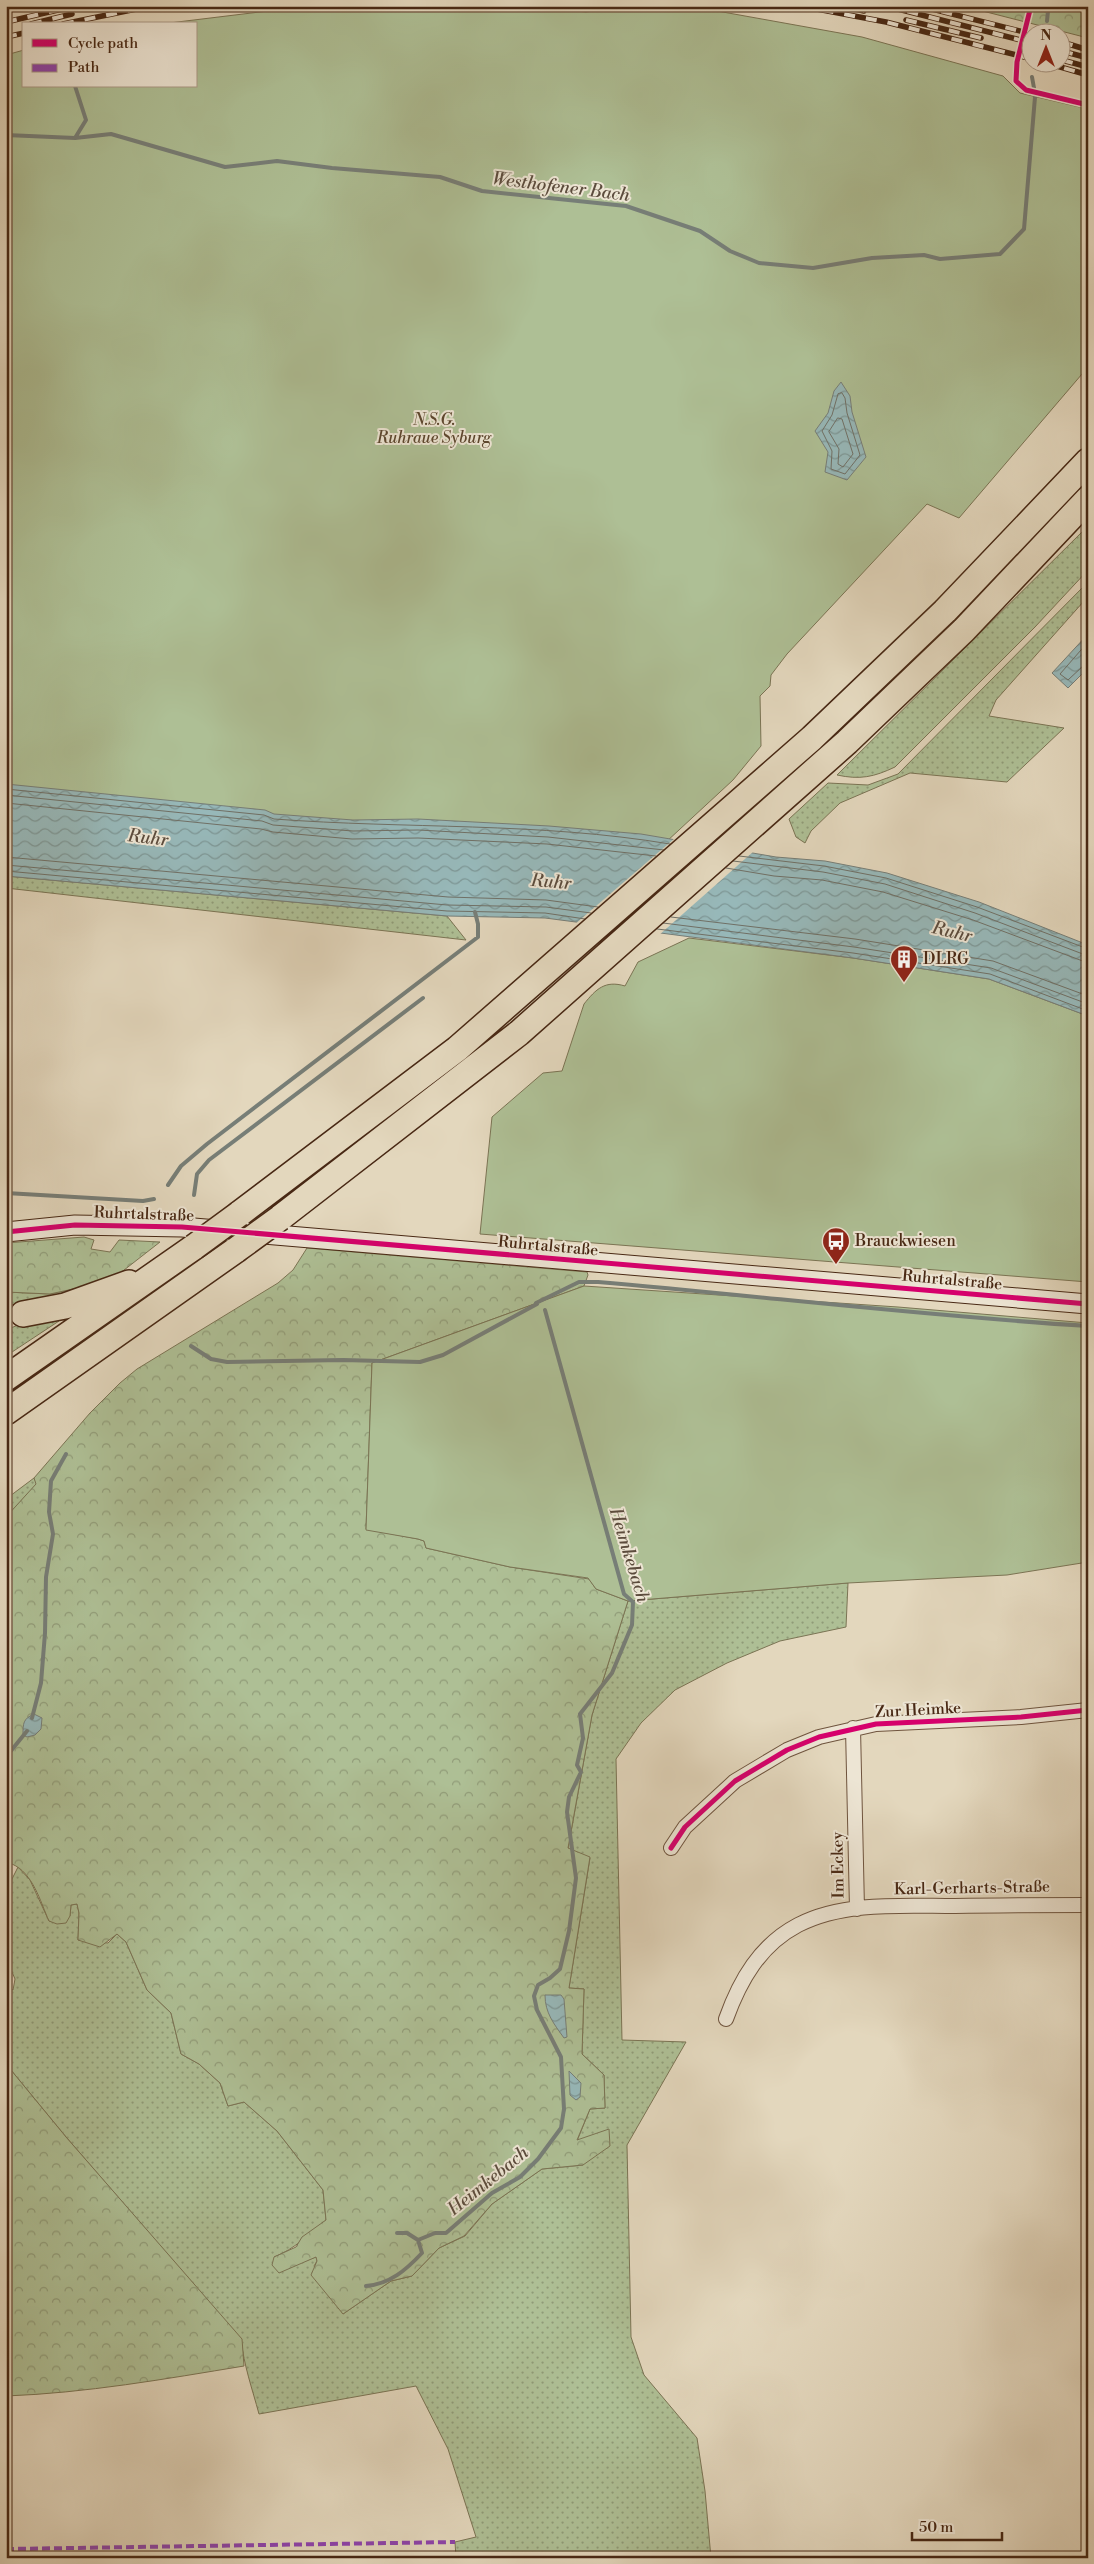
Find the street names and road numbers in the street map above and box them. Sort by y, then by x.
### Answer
street label: Ruhrtalstraße [93,1202,195,1226]
street label: Ruhrtalstraße [497,1232,599,1260]
street label: Ruhrtalstraße [901,1266,1003,1294]
street label: Zur Heimke [874,1698,962,1722]
street label: Im Eckey [827,1831,849,1898]
street label: Karl-Gerharts-Straße [894,1877,1050,1899]

